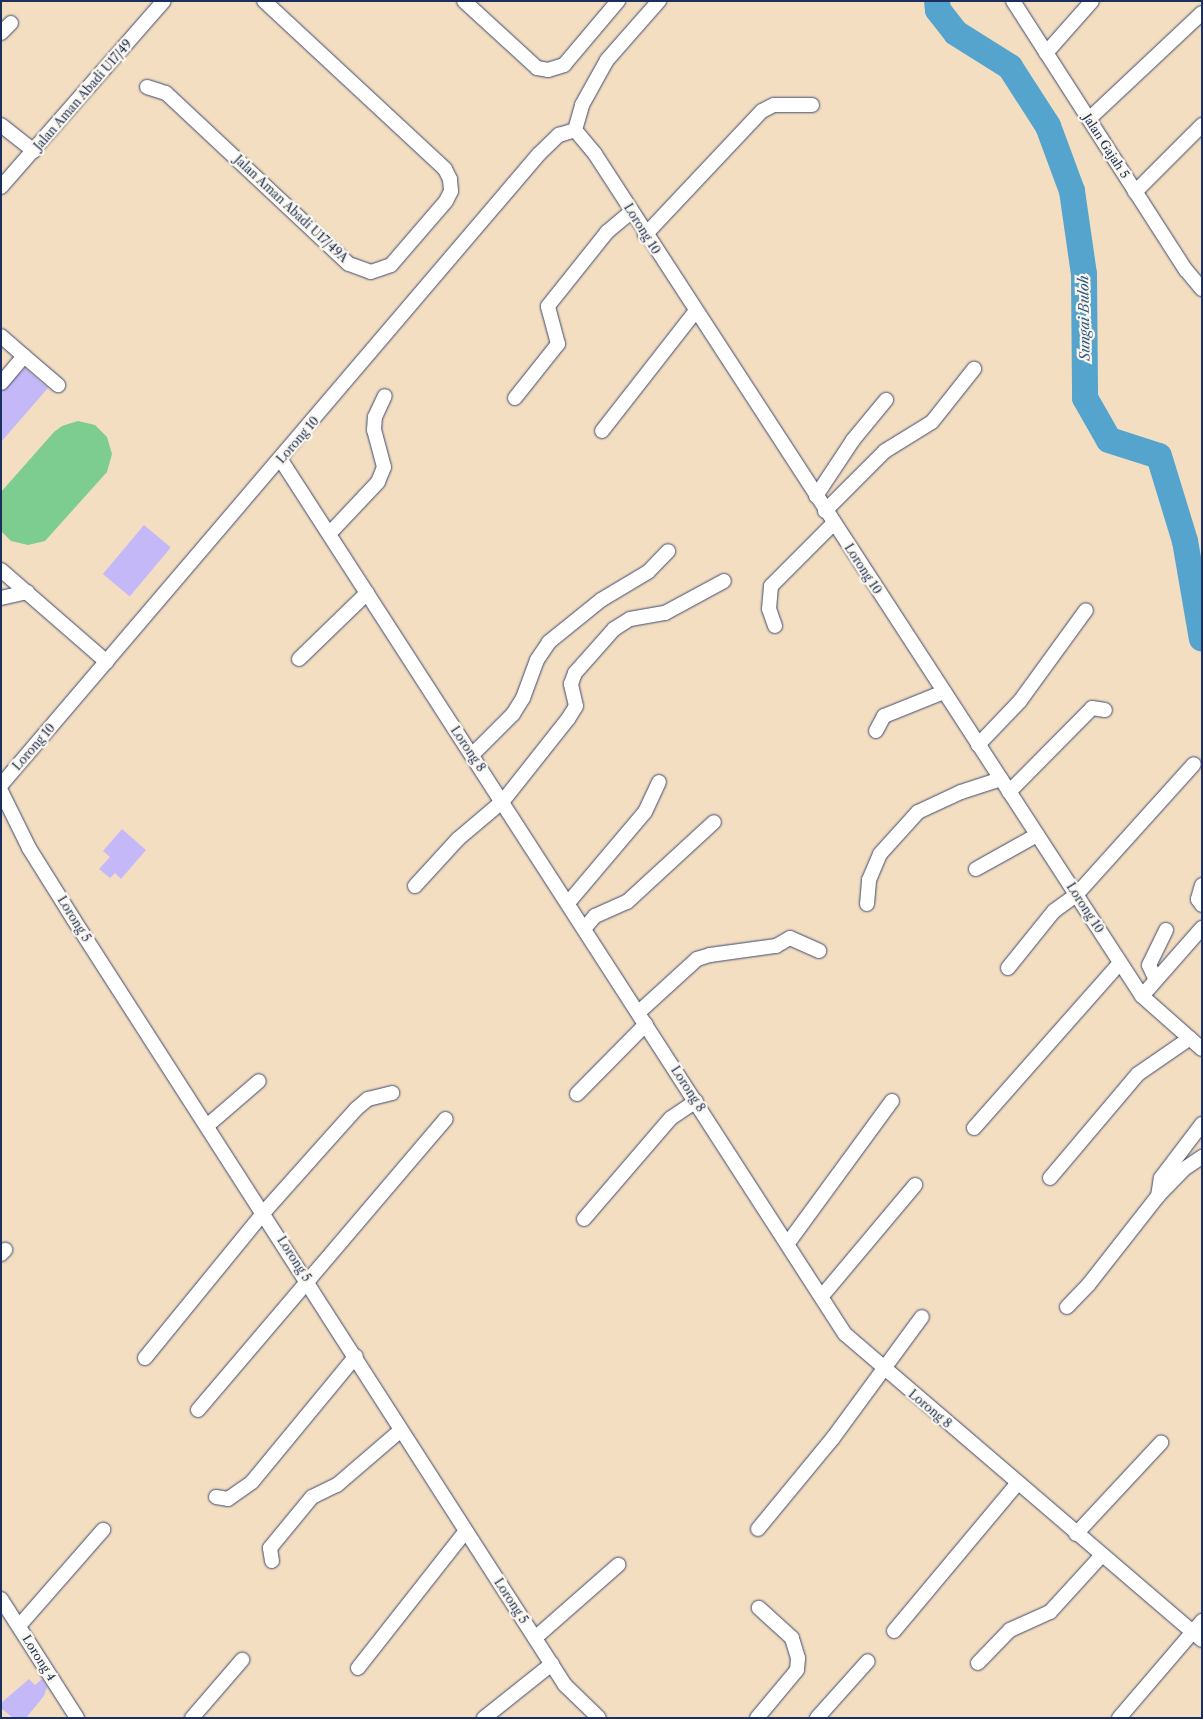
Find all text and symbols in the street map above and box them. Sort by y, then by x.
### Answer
street label: Jalan Aman Abadi U17/49 [31,36,135,154]
street label: Jalan Gajah 5 [1080,111,1132,181]
street label: Jalan Aman Abadi U17/49A [231,152,351,266]
street label: Lorong 10 [621,201,663,257]
water label: Sungai Buloh [1075,275,1093,361]
street label: Lorong 10 [274,414,322,466]
street label: Lorong 10 [841,541,885,597]
street label: Lorong 10 [10,721,58,773]
street label: Lorong 8 [448,724,488,774]
street label: Lorong 10 [1063,880,1107,936]
street label: Lorong 5 [54,894,94,944]
street label: Lorong 8 [668,1063,708,1115]
street label: Lorong 5 [274,1234,314,1284]
street label: Lorong 8 [906,1387,954,1431]
street label: Lorong 5 [491,1576,531,1626]
street label: Lorong 4 [19,1632,59,1684]

